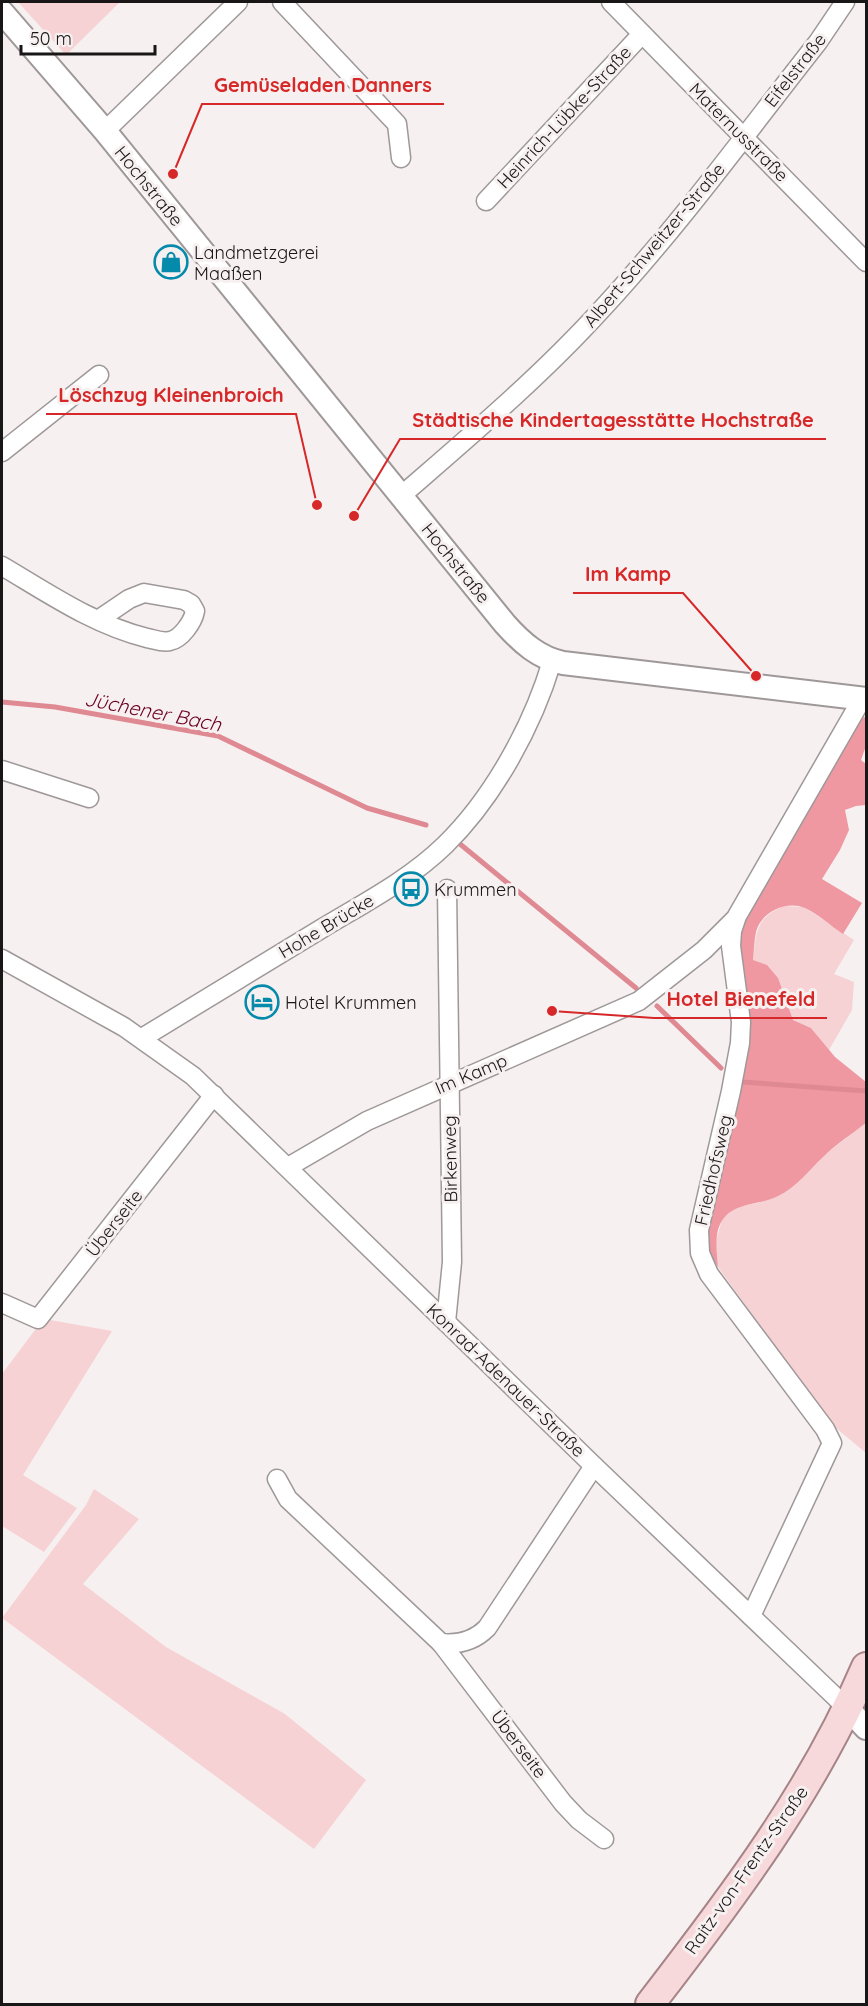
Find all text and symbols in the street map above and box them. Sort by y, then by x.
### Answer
scale bar [21,18,154,56]
text: 50 m [30,27,72,50]
street label: Eifelstraße [759,28,831,112]
street label: Heinrich-Lübke-Straße [492,41,636,193]
callout: Gemüseladen Danners [202,66,444,104]
text: Gemüseladen Danners [214,72,432,97]
street label: Maternusstraße [684,77,794,187]
street label: Hochstraße [110,141,188,231]
street label: Albert-Schweitzer-Straße [578,158,730,332]
place label: Landmetzgerei Maaßen [194,241,319,285]
shop icon: Landmetzgerei Maaßen [153,244,189,280]
callout: Löschzug Kleinenbroich [46,376,296,414]
text: Löschzug Kleinenbroich [58,382,284,407]
callout: Städtische Kindertagesstätte Hochstraße [400,401,826,439]
text: Städtische Kindertagesstätte Hochstraße [412,407,814,432]
street label: Hochstraße [417,518,495,608]
callout: Im Kamp [573,555,683,593]
text: Im Kamp [585,561,671,586]
water label: Jüchener Bach [83,685,224,737]
bus stop icon: Krummen [393,871,429,907]
place label: Krummen [434,878,517,901]
street label: Hohe Brücke [274,889,378,963]
callout: Hotel Bienefeld [654,980,827,1018]
hotel icon: Hotel Krummen [244,984,280,1020]
text: Hotel Bienefeld [667,986,815,1011]
place label: Hotel Krummen [285,991,417,1014]
street label: Im Kamp [431,1048,511,1099]
street label: Friedhofsweg [689,1112,737,1228]
street label: Birkenweg [438,1115,462,1203]
street label: Überseite [80,1185,148,1261]
street label: Konrad-Adenauer-Straße [422,1298,590,1462]
street label: Überseite [486,1705,552,1783]
street label: Raitz-von-Frentz-Straße [679,1781,813,1959]

